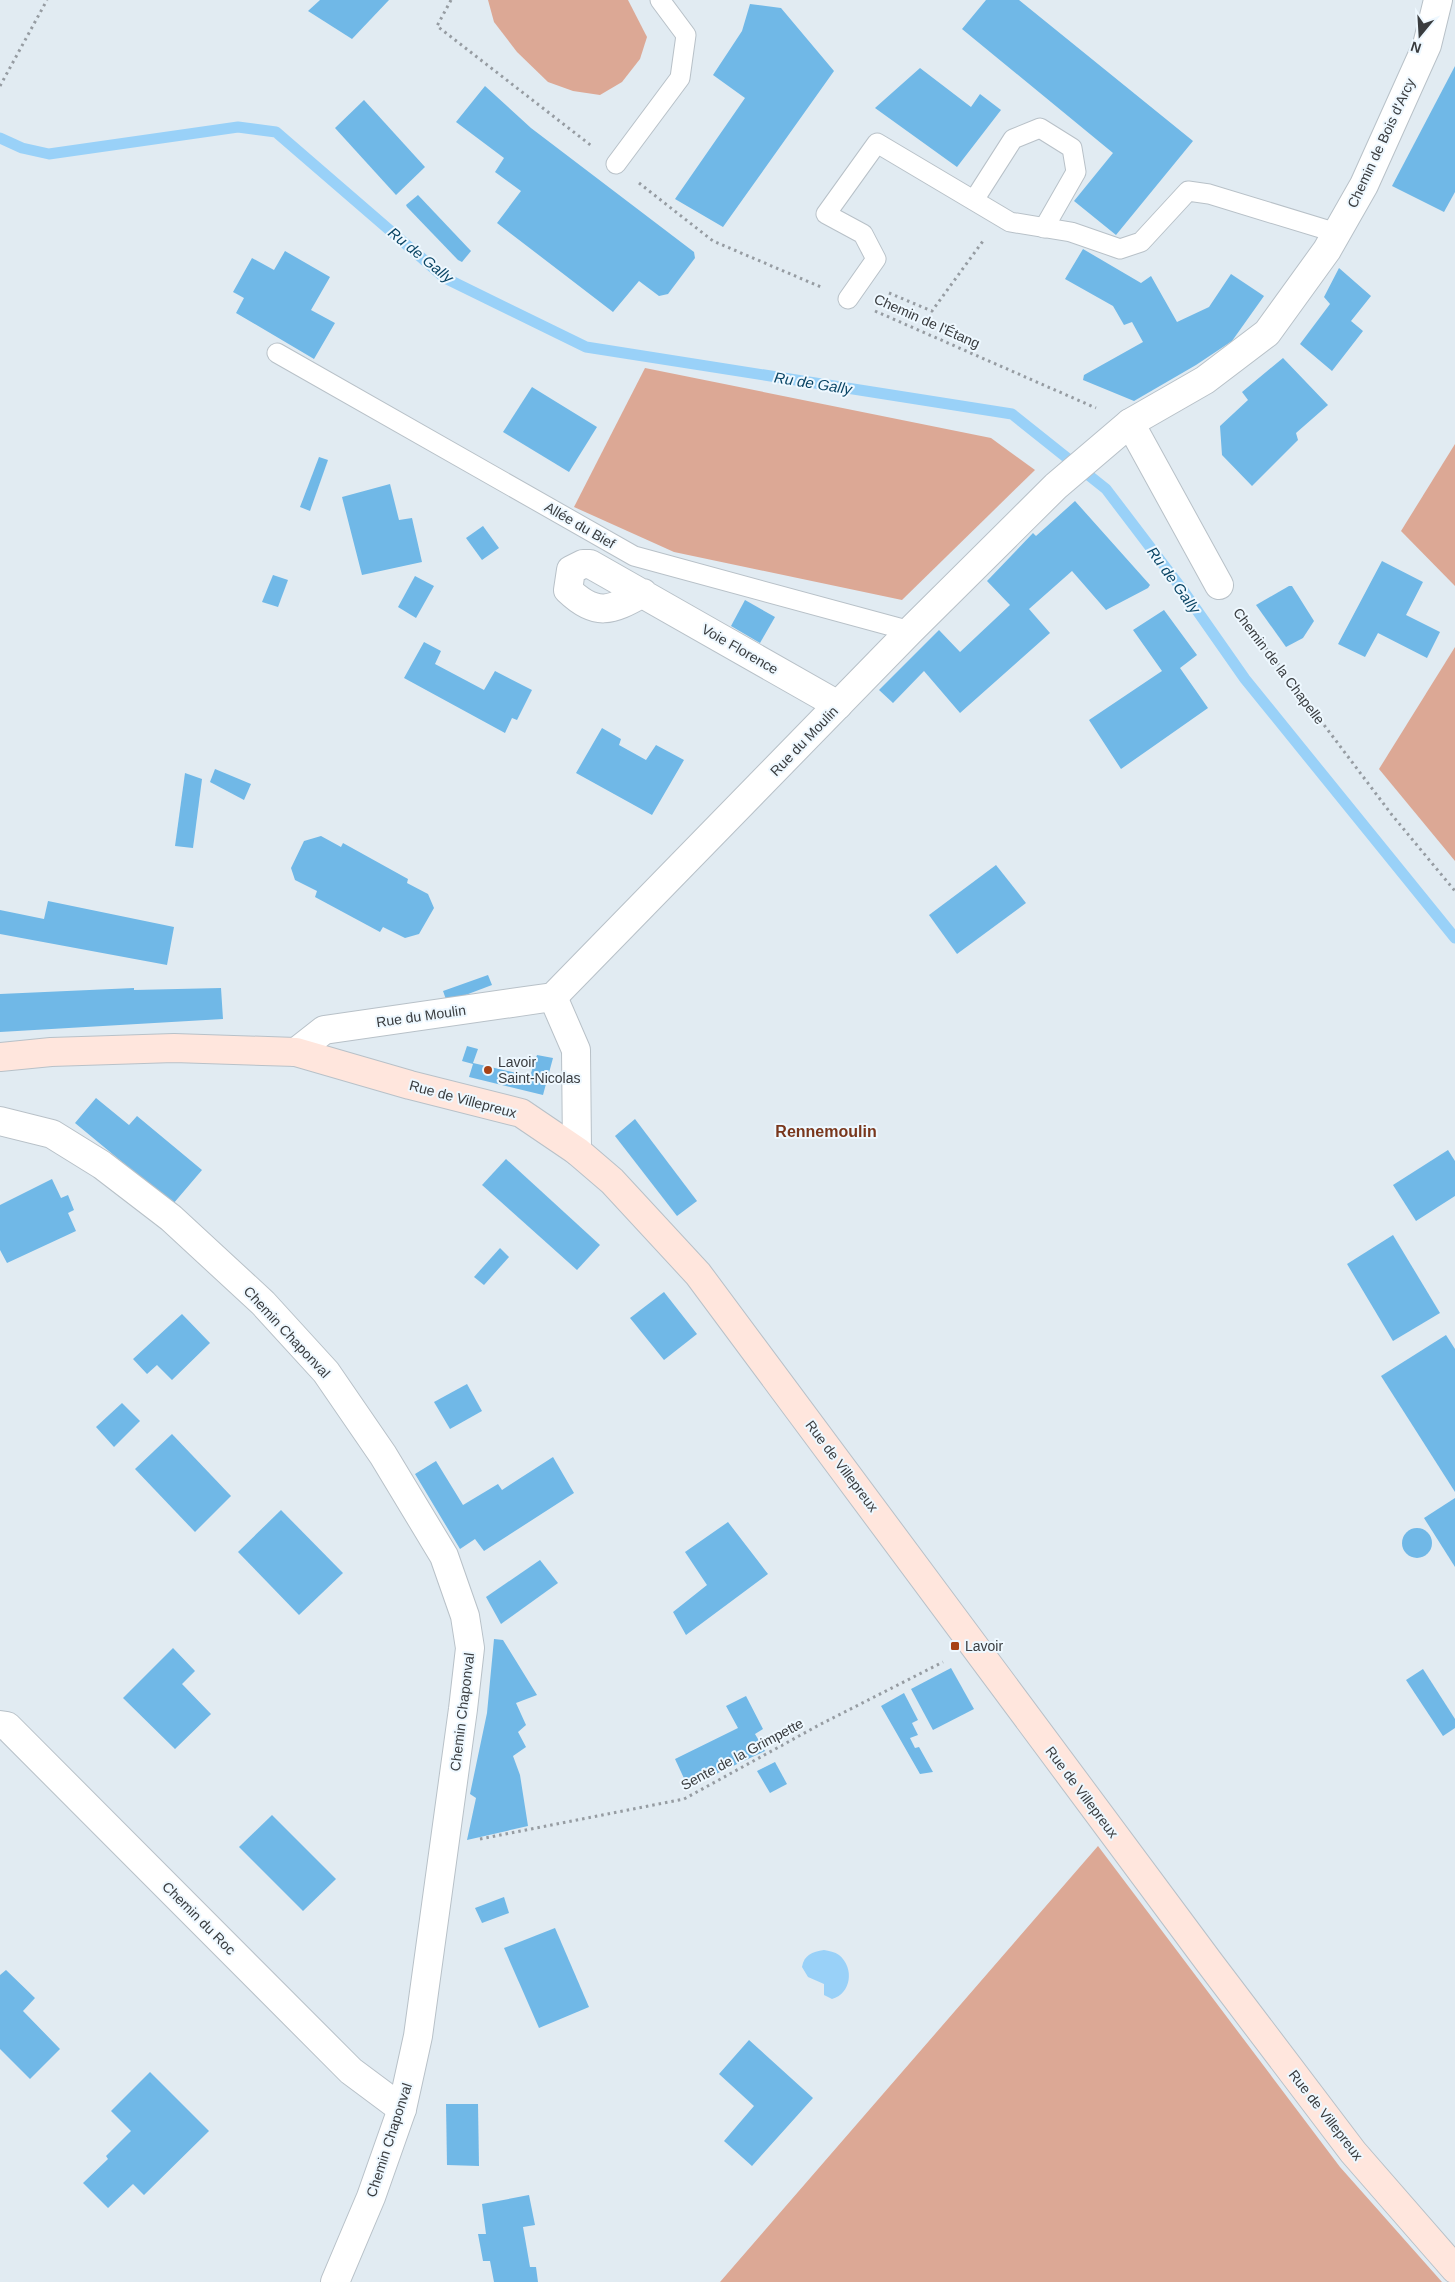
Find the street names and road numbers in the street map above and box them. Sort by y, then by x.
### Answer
street label: Chemin de Bois d'Arcy [1344,76,1418,210]
street label: Chemin de l'Étang [872,291,982,351]
street label: Allée du Bief [542,498,618,552]
street label: Chemin de la Chapelle [1230,605,1328,728]
street label: Voie Florence [699,621,781,677]
street label: Rue du Moulin [767,703,841,779]
street label: Rue du Moulin [375,1002,467,1030]
street label: Rue de Villepreux [408,1077,518,1121]
street label: Chemin Chaponval [241,1283,333,1381]
street label: Rue de Villepreux [802,1417,882,1515]
street label: Chemin Chaponval [447,1652,477,1772]
street label: Sente de la Grimpette [678,1715,806,1793]
street label: Rue de Villepreux [1042,1743,1122,1841]
street label: Chemin du Roc [159,1878,239,1958]
street label: Rue de Villepreux [1286,2067,1366,2163]
street label: Chemin Chaponval [363,2081,415,2199]

